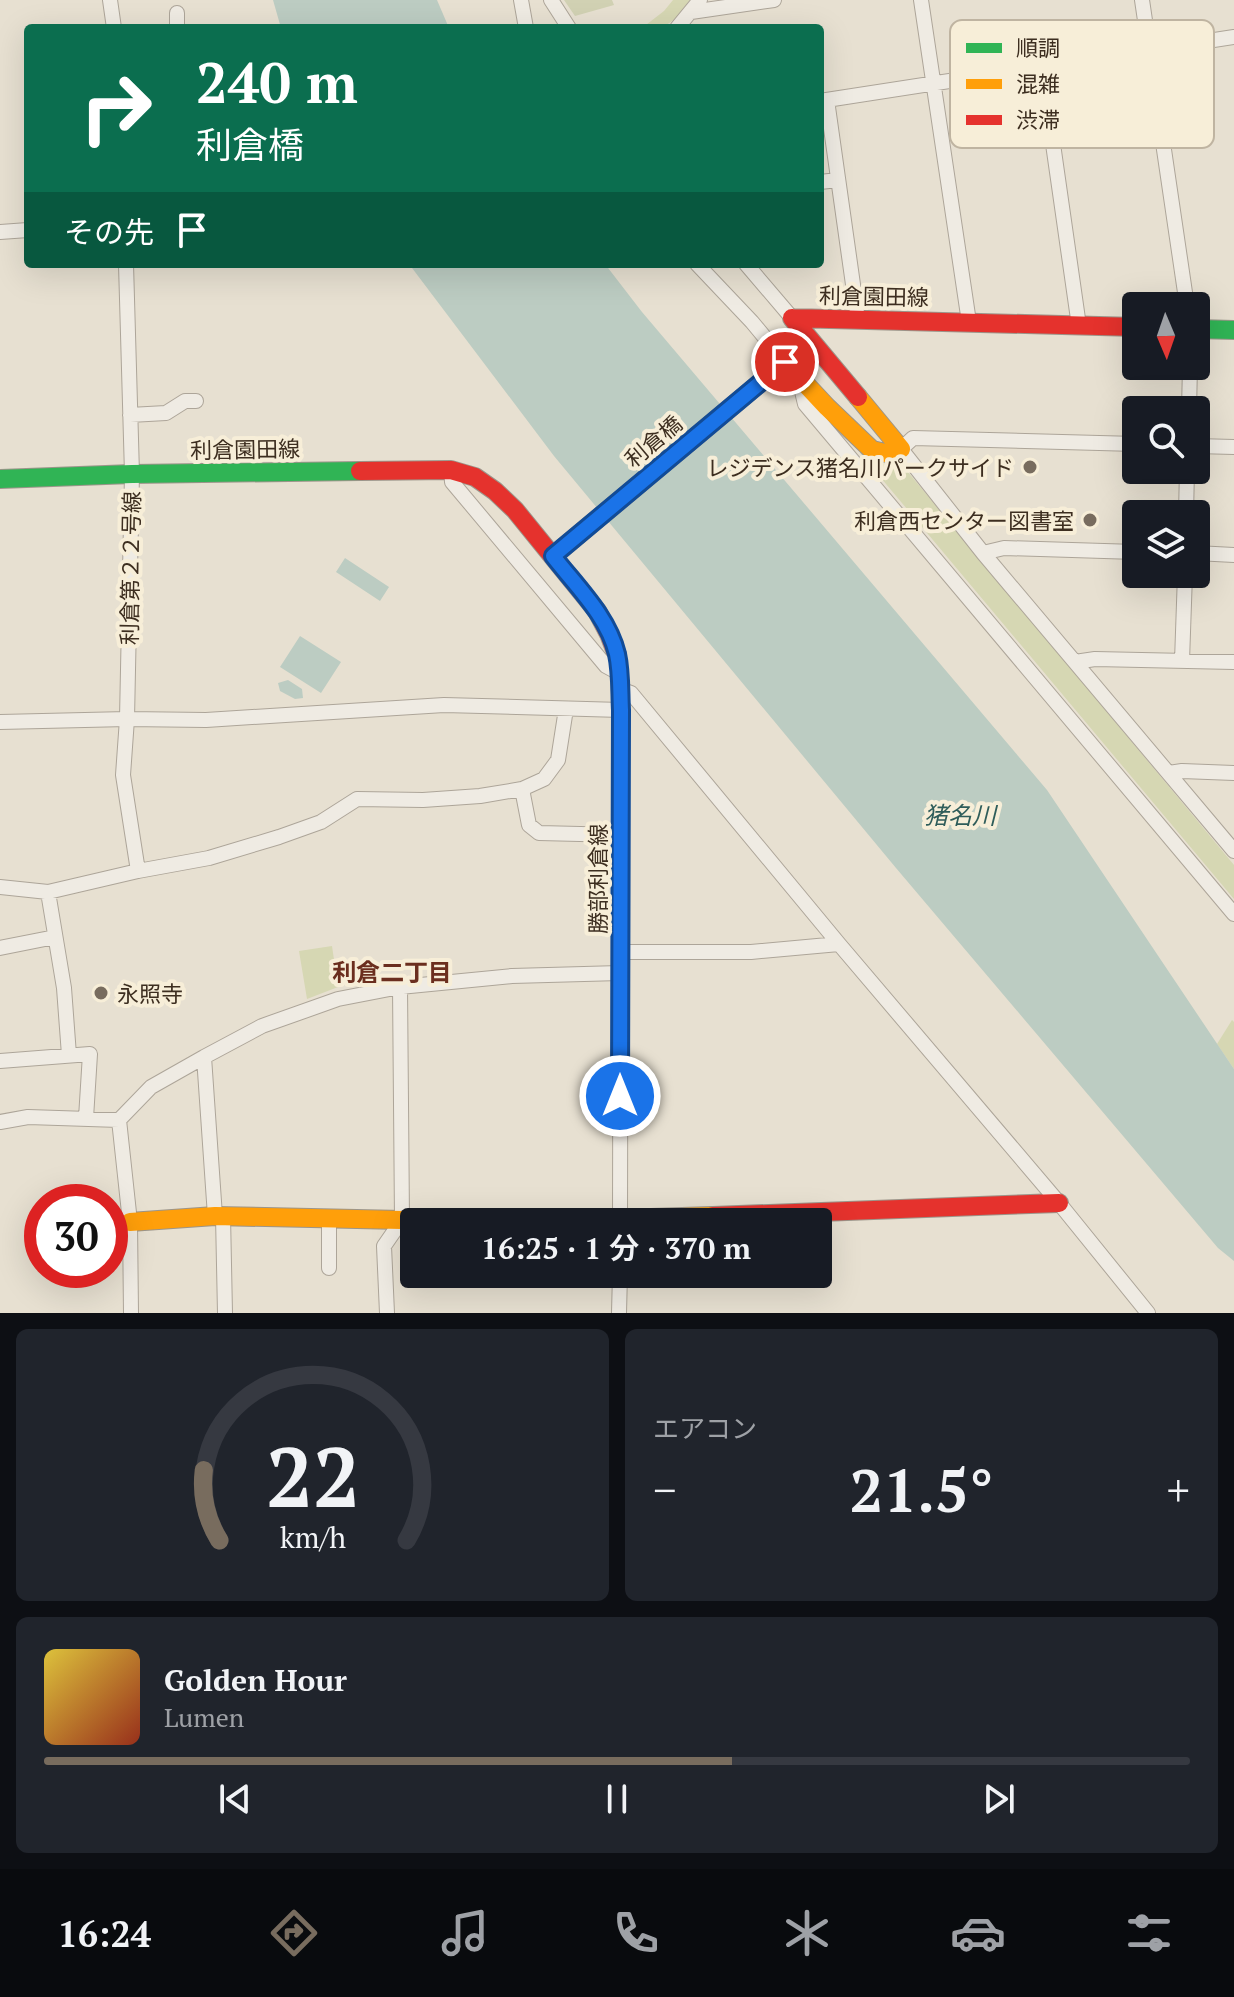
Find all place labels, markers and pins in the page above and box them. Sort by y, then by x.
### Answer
pin [751,328,819,396]
place label: レジデンス猪名川パークサイド [706,453,1014,482]
marker: レジデンス猪名川パークサイド [1021,458,1039,476]
place label: 利倉西センター図書室 [854,506,1074,535]
marker: 利倉西センター図書室 [1081,511,1099,529]
place label: 永照寺 [117,979,183,1008]
marker: 永照寺 [92,984,110,1002]

